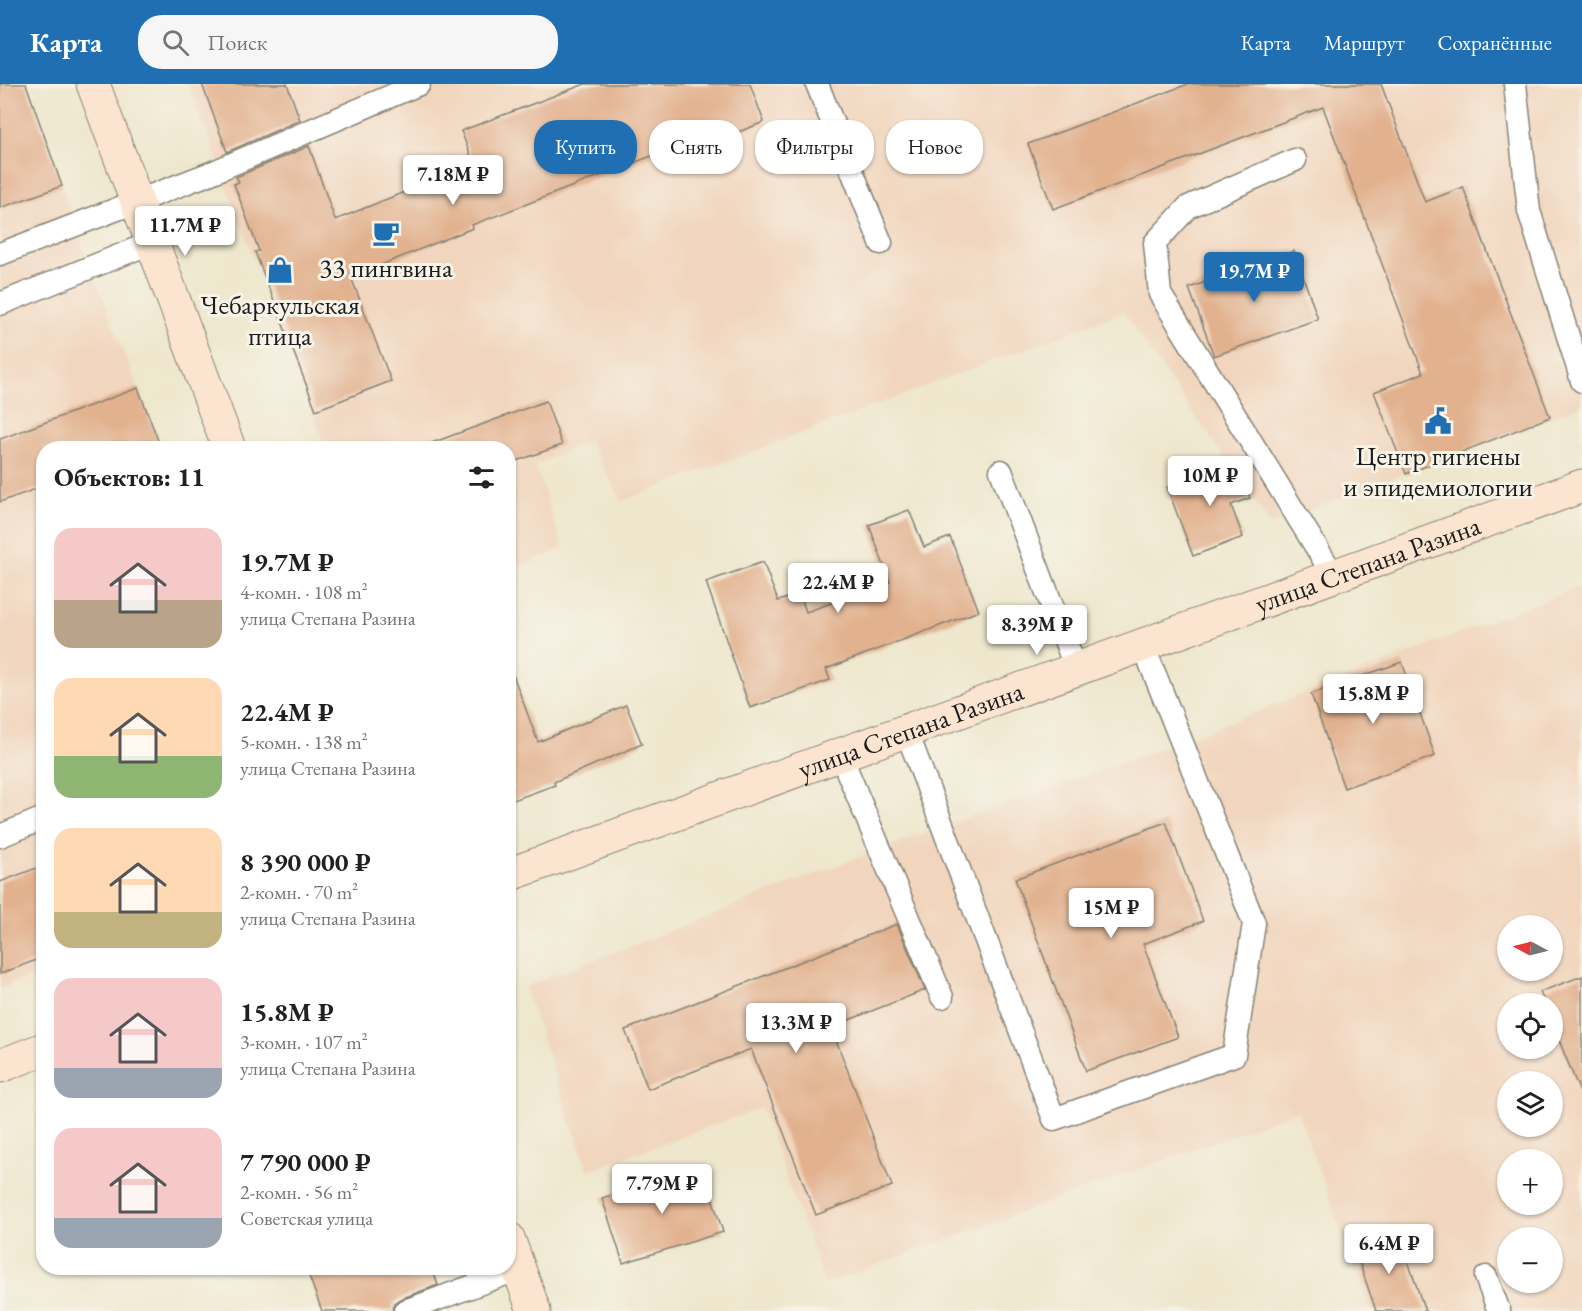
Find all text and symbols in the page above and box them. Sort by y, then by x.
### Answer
search box [138,15,558,69]
text: Карта [30,24,102,60]
icon: search [159,26,192,59]
text: Поиск [207,28,267,57]
text: Карта [1241,29,1291,56]
text: Маршрут [1324,29,1405,56]
text: Сохранённые [1438,29,1552,56]
chip: Купить [534,120,637,174]
chip: Снять [649,120,743,174]
chip: Фильтры [755,120,874,174]
chip: Новое [886,120,983,174]
pin: 7.18M ₽ [398,155,508,206]
text: 7.18M ₽ [417,161,489,187]
pin: 11.7M ₽ [130,206,240,257]
text: 11.7M ₽ [149,212,221,238]
cafe icon: 33 пингвина [371,218,401,248]
place label: 33 пингвина [319,250,453,285]
pin: 19.7M ₽ [1199,252,1309,303]
shop icon: Чебаркульская птица [265,255,295,285]
text: 19.7M ₽ [1218,258,1290,284]
place label: Чебаркульская птица [200,287,360,353]
public building icon: Центр гигиены и эпидемиологии [1423,406,1453,436]
place label: Центр гигиены и эпидемиологии [1343,438,1533,504]
pin: 10M ₽ [1168,456,1252,507]
text: Объектов: 11 [54,460,205,494]
icon: filters [465,461,498,494]
text: 10M ₽ [1182,462,1238,488]
street label: улица Степана Разина [1250,507,1485,621]
text: 19.7M ₽ [240,545,334,579]
icon: home [102,552,174,624]
pin: 22.4M ₽ [783,563,893,614]
text: 22.4M ₽ [802,569,874,595]
text: 4-комн. · 108 m² [240,579,368,605]
text: улица Степана Разина [240,605,416,631]
pin: 8.39M ₽ [982,605,1092,656]
text: 8.39M ₽ [1001,611,1073,637]
street label: улица Степана Разина [793,672,1028,786]
pin: 15.8M ₽ [1318,674,1428,725]
text: 15.8M ₽ [1337,680,1409,706]
text: 22.4M ₽ [240,695,334,729]
icon: home [102,702,174,774]
text: 5-комн. · 138 m² [240,729,368,755]
text: улица Степана Разина [240,755,416,781]
text: 8 390 000 ₽ [240,845,371,879]
icon: home [102,852,174,924]
text: 2-комн. · 70 m² [240,879,358,905]
pin: 15M ₽ [1069,888,1153,939]
text: 15M ₽ [1083,894,1139,920]
text: улица Степана Разина [240,905,416,931]
north arrow [1497,915,1563,981]
map controls [1497,915,1563,1293]
button: locate [1497,993,1563,1059]
text: 15.8M ₽ [240,995,334,1029]
icon: home [102,1002,174,1074]
pin: 13.3M ₽ [741,1003,851,1054]
text: 13.3M ₽ [760,1009,832,1035]
text: 3-комн. · 107 m² [240,1029,368,1055]
text: улица Степана Разина [240,1055,416,1081]
button: layers [1497,1071,1563,1137]
text: 7 790 000 ₽ [240,1145,371,1179]
button: + [1497,1149,1563,1215]
icon: home [102,1152,174,1224]
pin: 7.79M ₽ [607,1164,717,1215]
text: 7.79M ₽ [626,1170,698,1196]
text: 2-комн. · 56 m² [240,1179,358,1205]
text: Советская улица [240,1205,373,1231]
pin: 6.4M ₽ [1340,1224,1438,1275]
button: − [1497,1227,1563,1293]
text: 6.4M ₽ [1358,1230,1420,1256]

